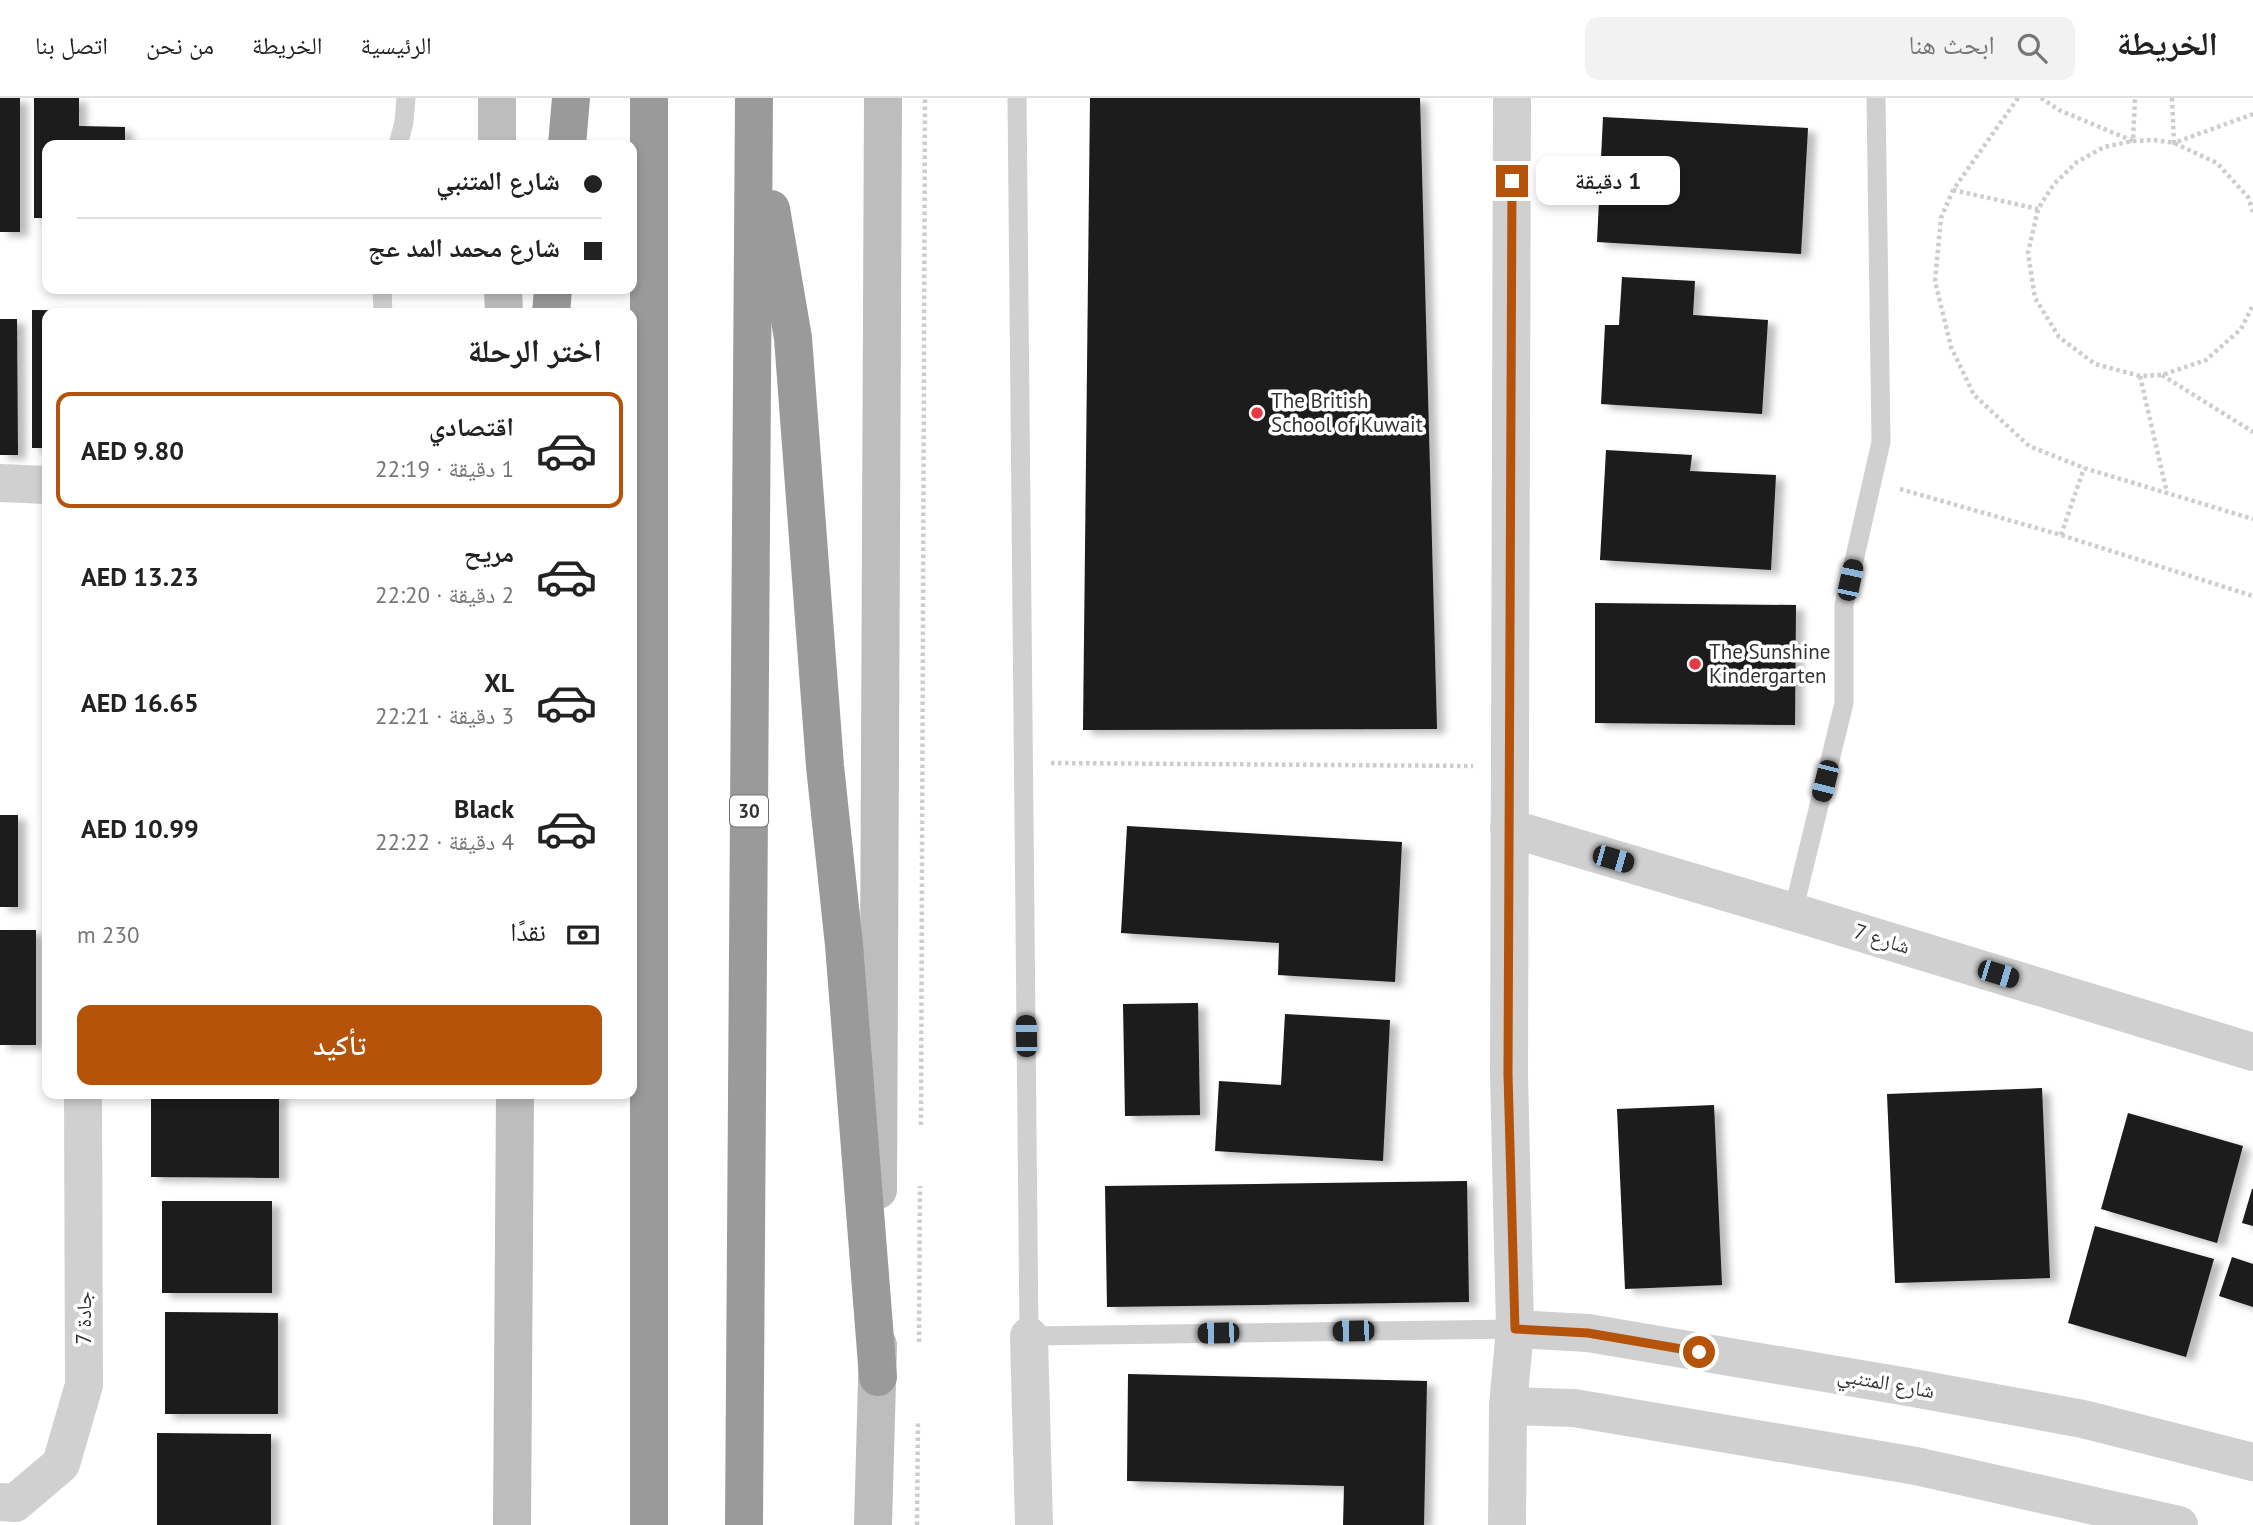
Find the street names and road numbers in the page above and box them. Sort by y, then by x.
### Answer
road number: 30 [730,796,768,826]
street label: شارع 7 [1851,917,1913,960]
street label: جادة 7 [70,1292,97,1345]
street label: شارع المتنبي [1835,1361,1937,1408]

